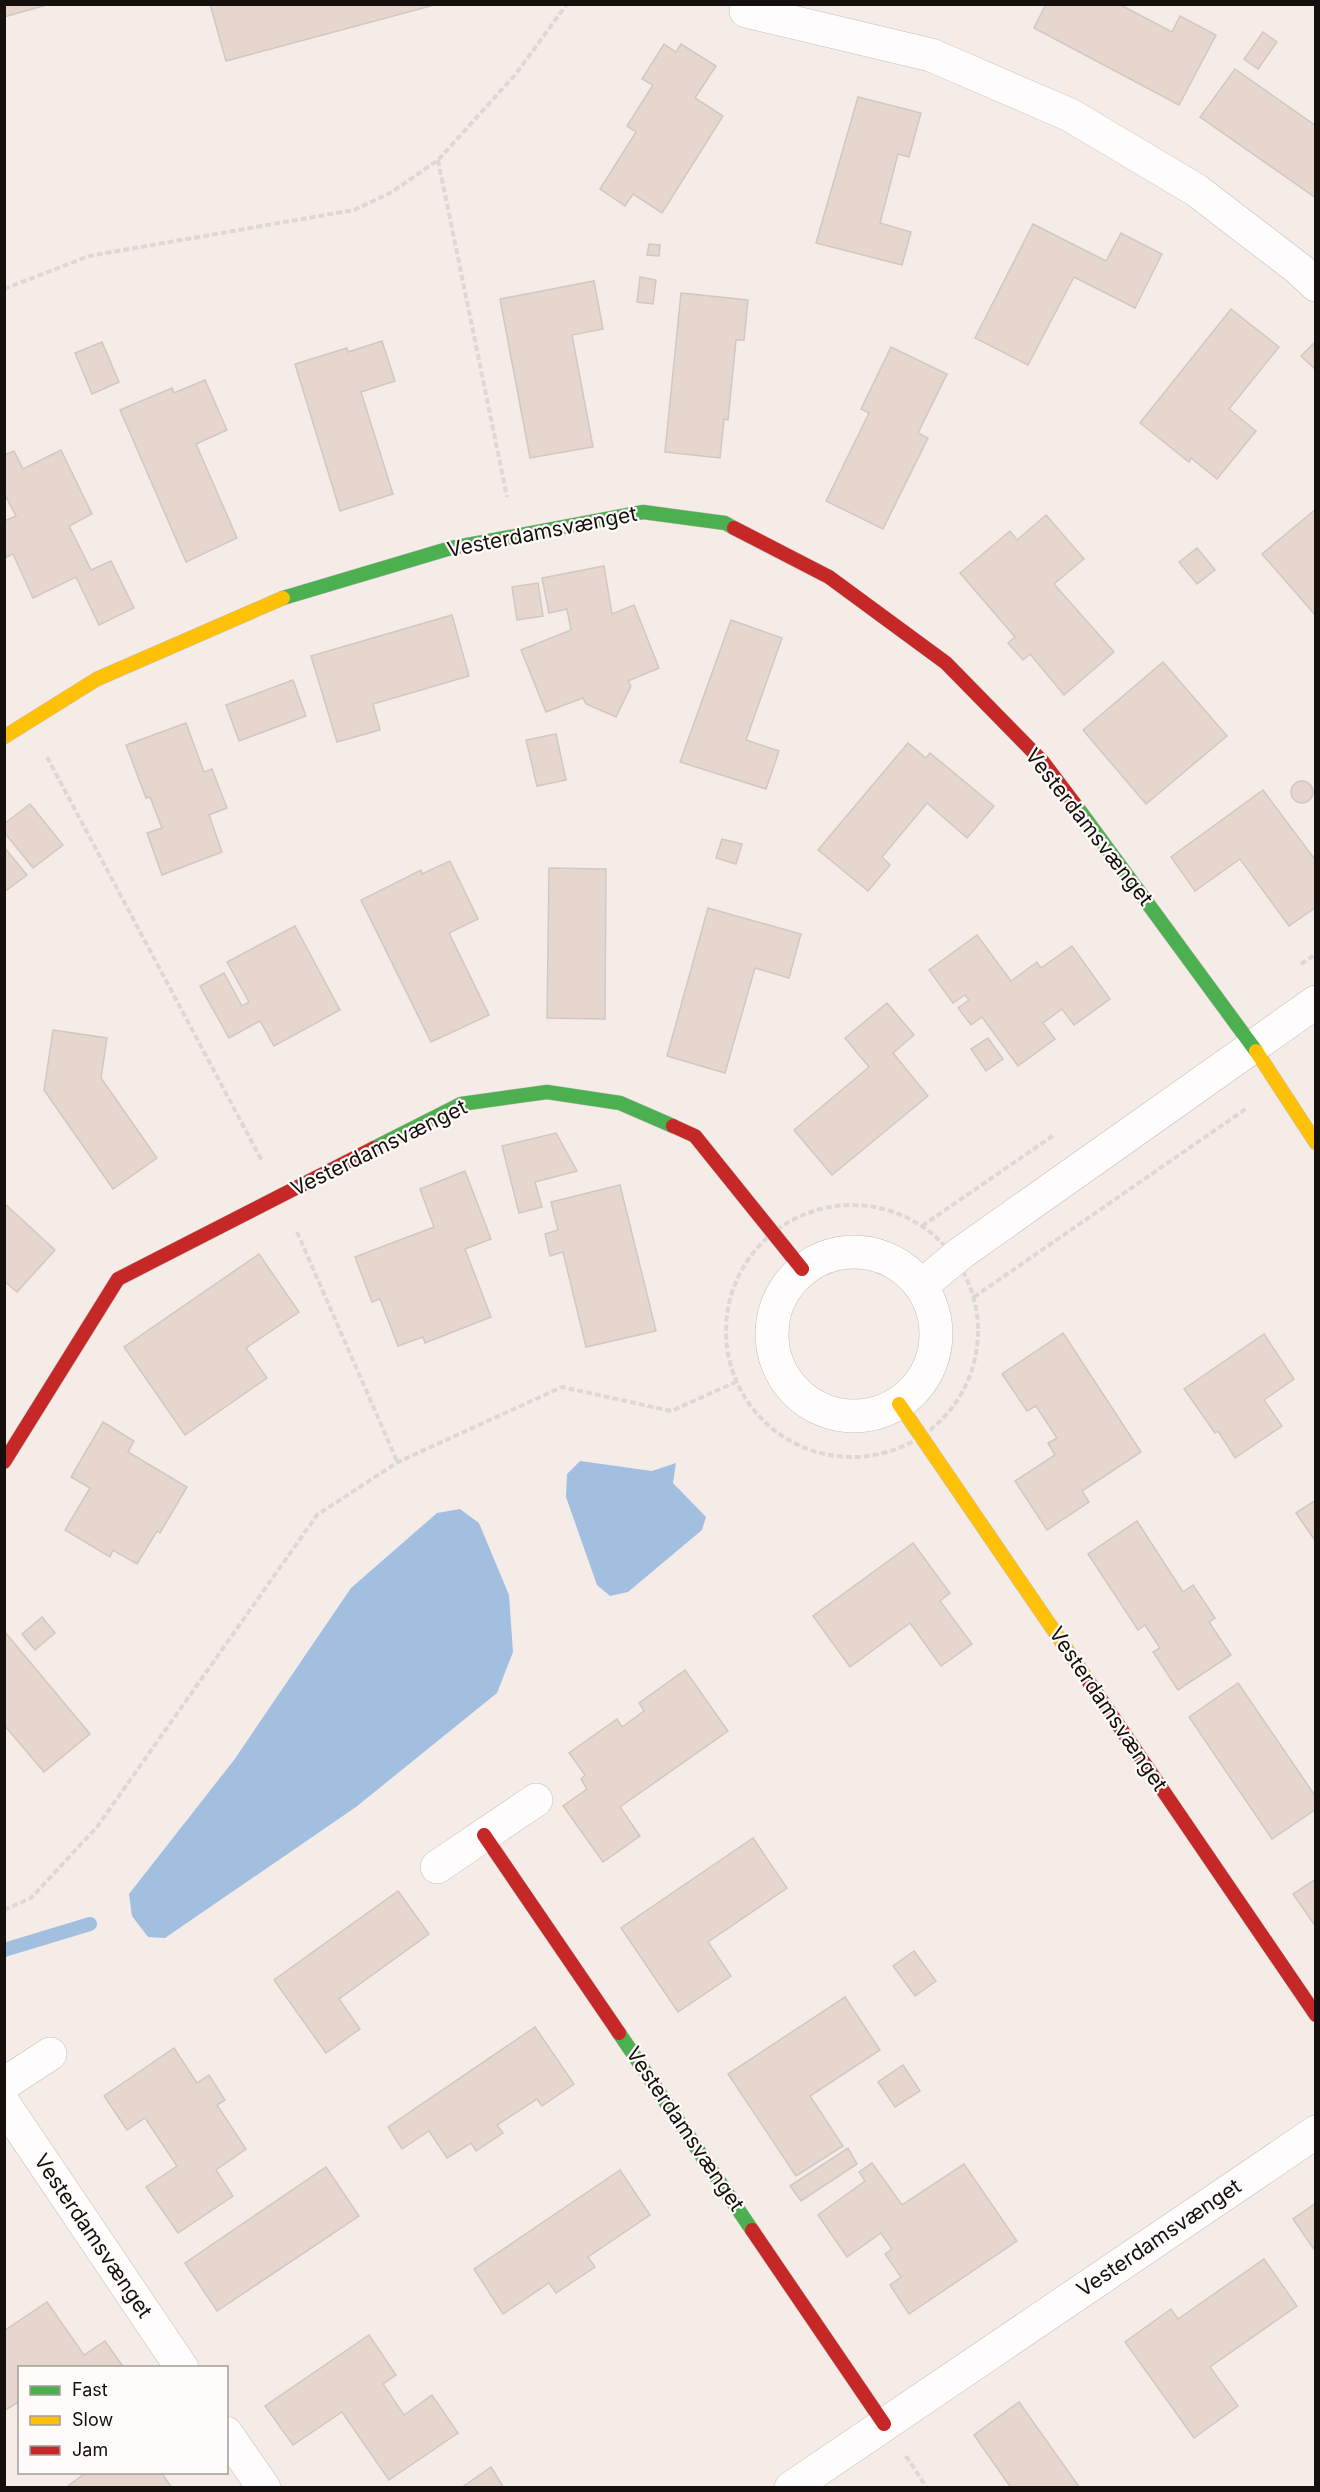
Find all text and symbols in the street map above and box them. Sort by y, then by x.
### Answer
street label: Vesterdamsvænget [445,501,639,562]
street label: Vesterdamsvænget [1020,743,1159,910]
street label: Vesterdamsvænget [287,1094,471,1201]
street label: Vesterdamsvænget [1044,1622,1173,1796]
street label: Vesterdamsvænget [621,2042,750,2216]
street label: Vesterdamsvænget [29,2149,158,2323]
street label: Vesterdamsvænget [1072,2173,1246,2302]
legend [18,2366,228,2474]
text: Fast [72,2379,108,2400]
text: Slow [72,2409,113,2430]
text: Jam [72,2439,108,2460]

